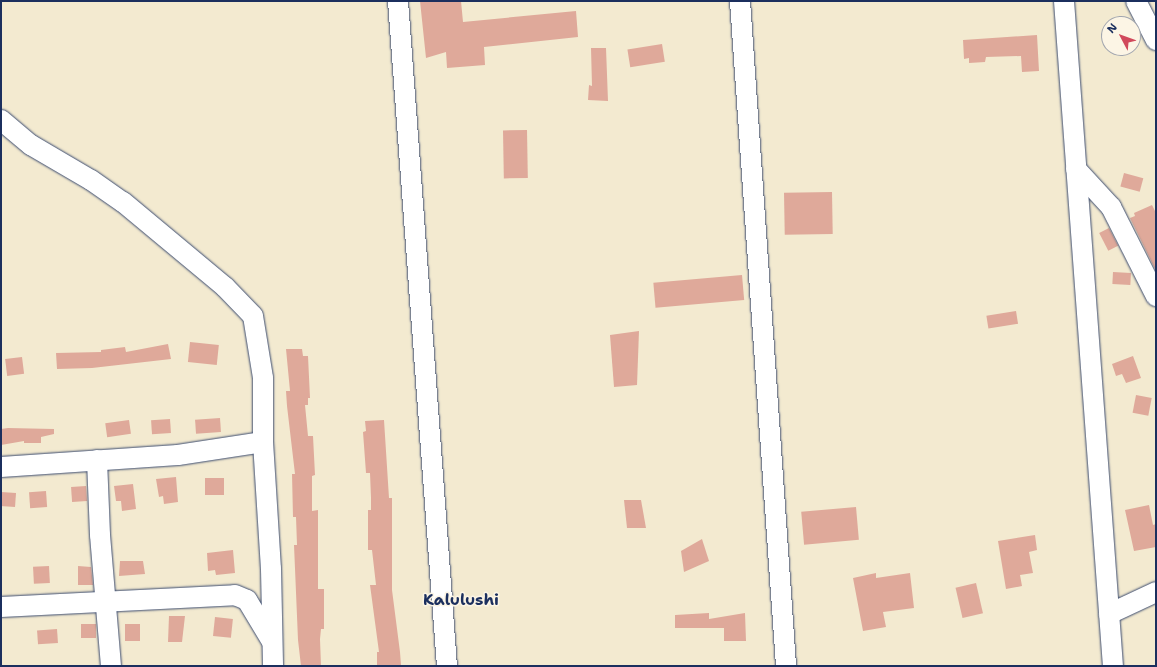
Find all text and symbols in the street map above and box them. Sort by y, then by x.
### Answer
north arrow [1101,16,1141,56]
text: N [1104,20,1121,37]
district label: Kalulushi [423,590,499,610]

